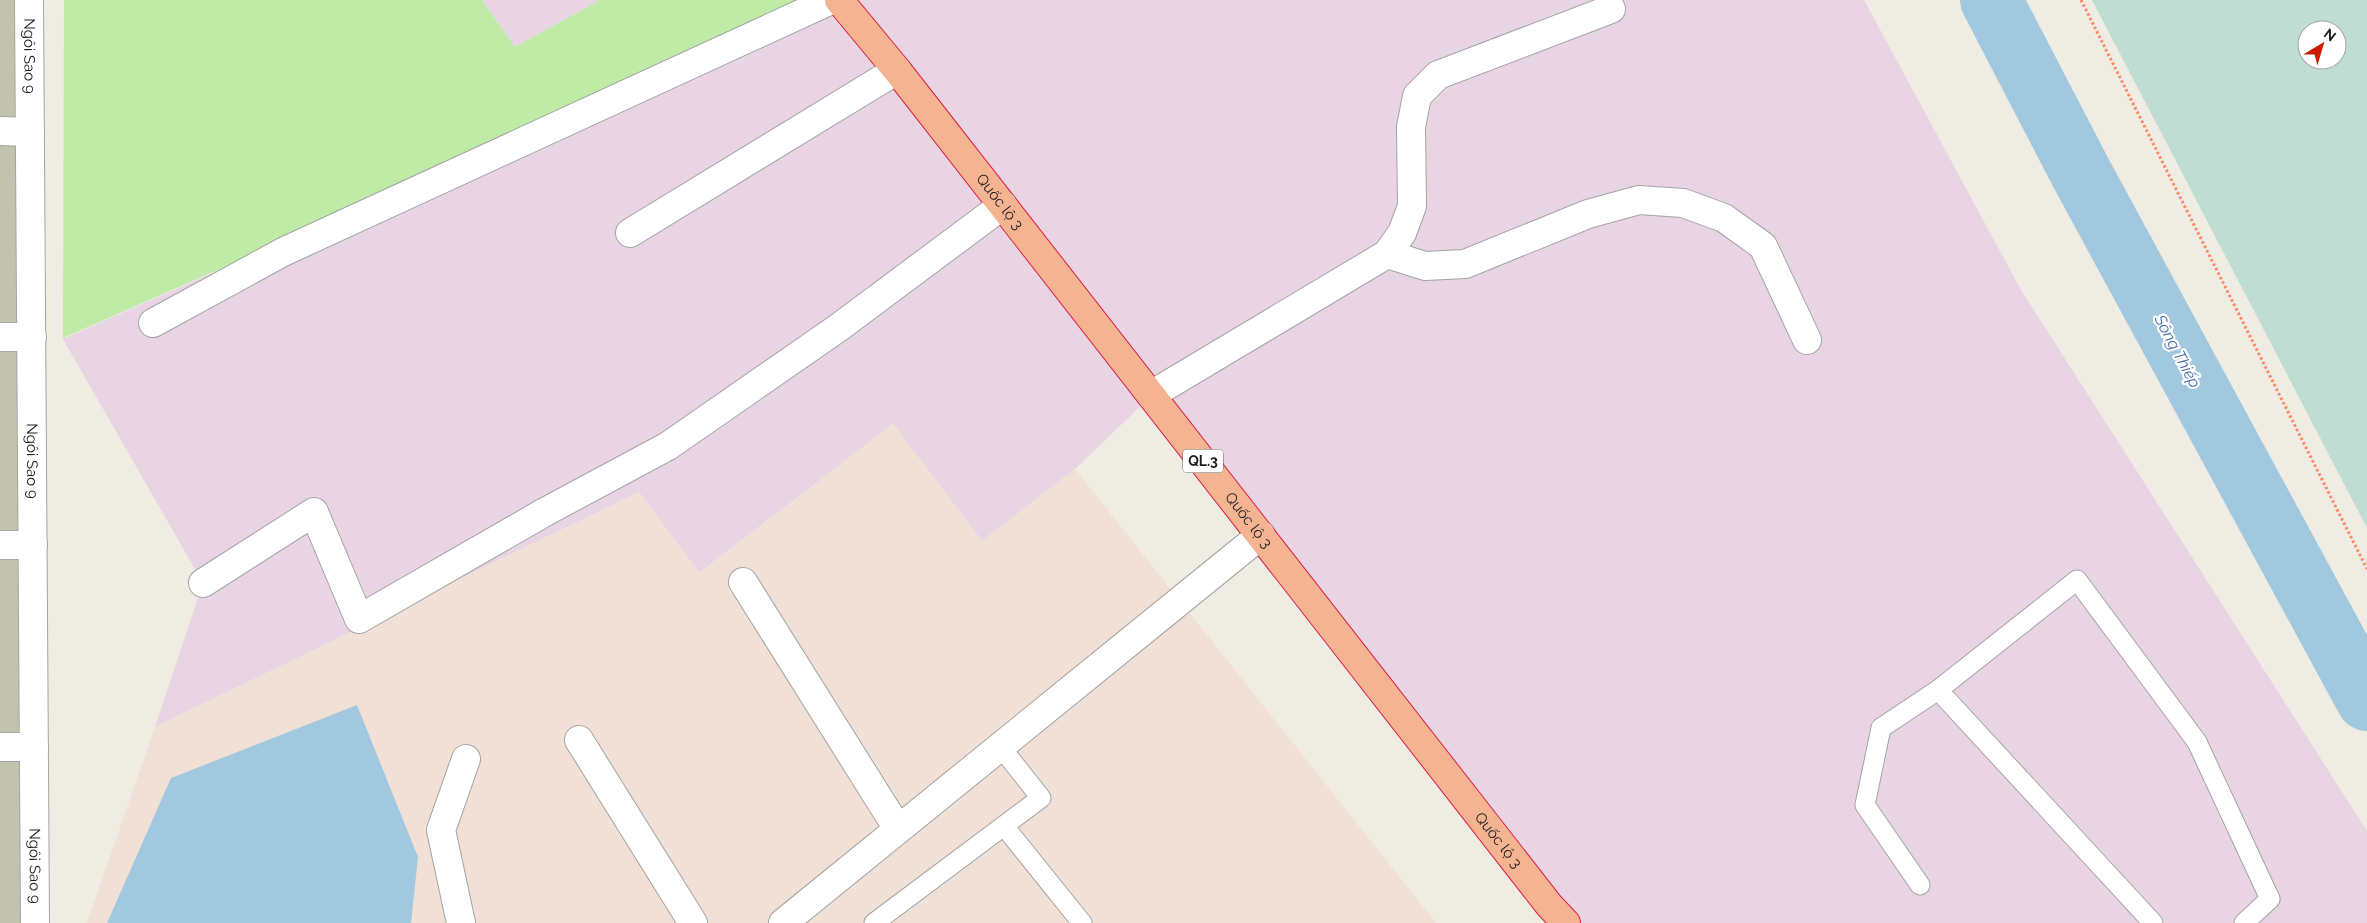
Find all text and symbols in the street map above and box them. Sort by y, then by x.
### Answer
street label: Ngôi Sao 9 [20,18,39,94]
north arrow [2297,20,2347,70]
text: N [2321,25,2339,44]
street label: Quốc lộ 3 [972,170,1027,233]
water label: Sông Thiếp [2150,310,2205,391]
street label: Ngôi Sao 9 [23,423,41,499]
road number: QL.3 [1183,450,1223,472]
street label: Quốc lộ 3 [1221,489,1276,552]
street label: Quốc lộ 3 [1471,809,1526,872]
street label: Ngôi Sao 9 [25,828,44,904]

